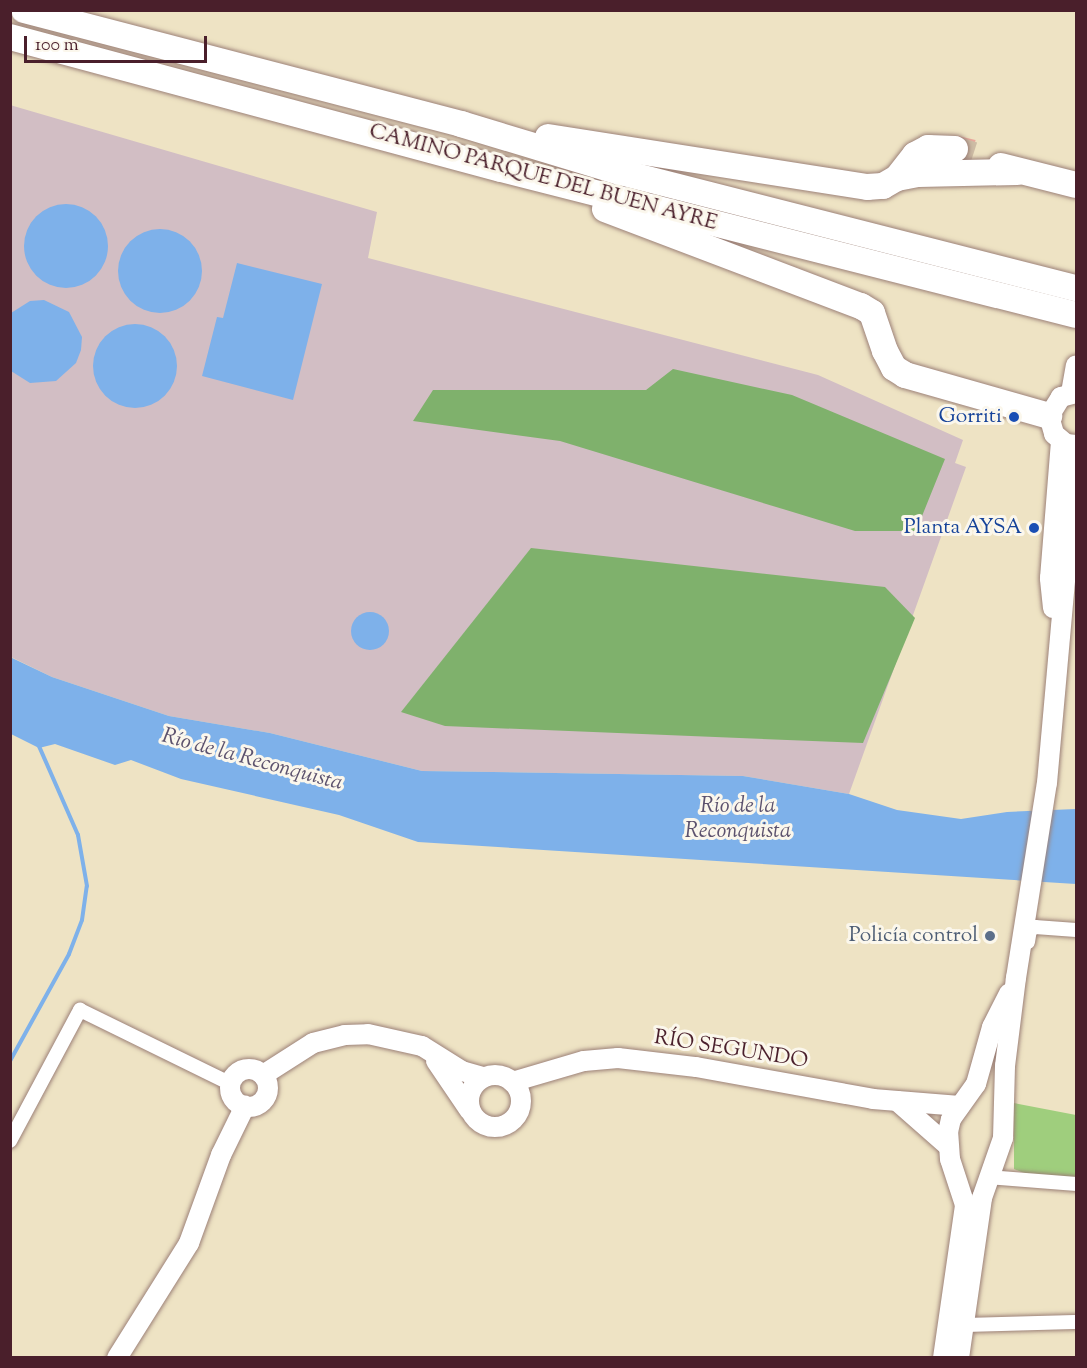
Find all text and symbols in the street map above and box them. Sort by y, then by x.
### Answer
scale bar [27,24,210,62]
text: 100 m [35,33,79,59]
street label: CAMINO PARQUE DEL BUEN AYRE [366,119,720,237]
place label: Gorriti [939,404,1002,430]
marker: Gorriti [1007,410,1021,424]
place label: Planta AYSA [904,515,1022,541]
marker: Planta AYSA [1027,521,1041,535]
water label: Río de la Reconquista [159,724,345,798]
water label: Río de la Reconquista [685,794,791,846]
place label: Policía control [849,923,978,949]
marker: Policía control [983,929,997,943]
street label: RÍO SEGUNDO [652,1025,810,1075]

